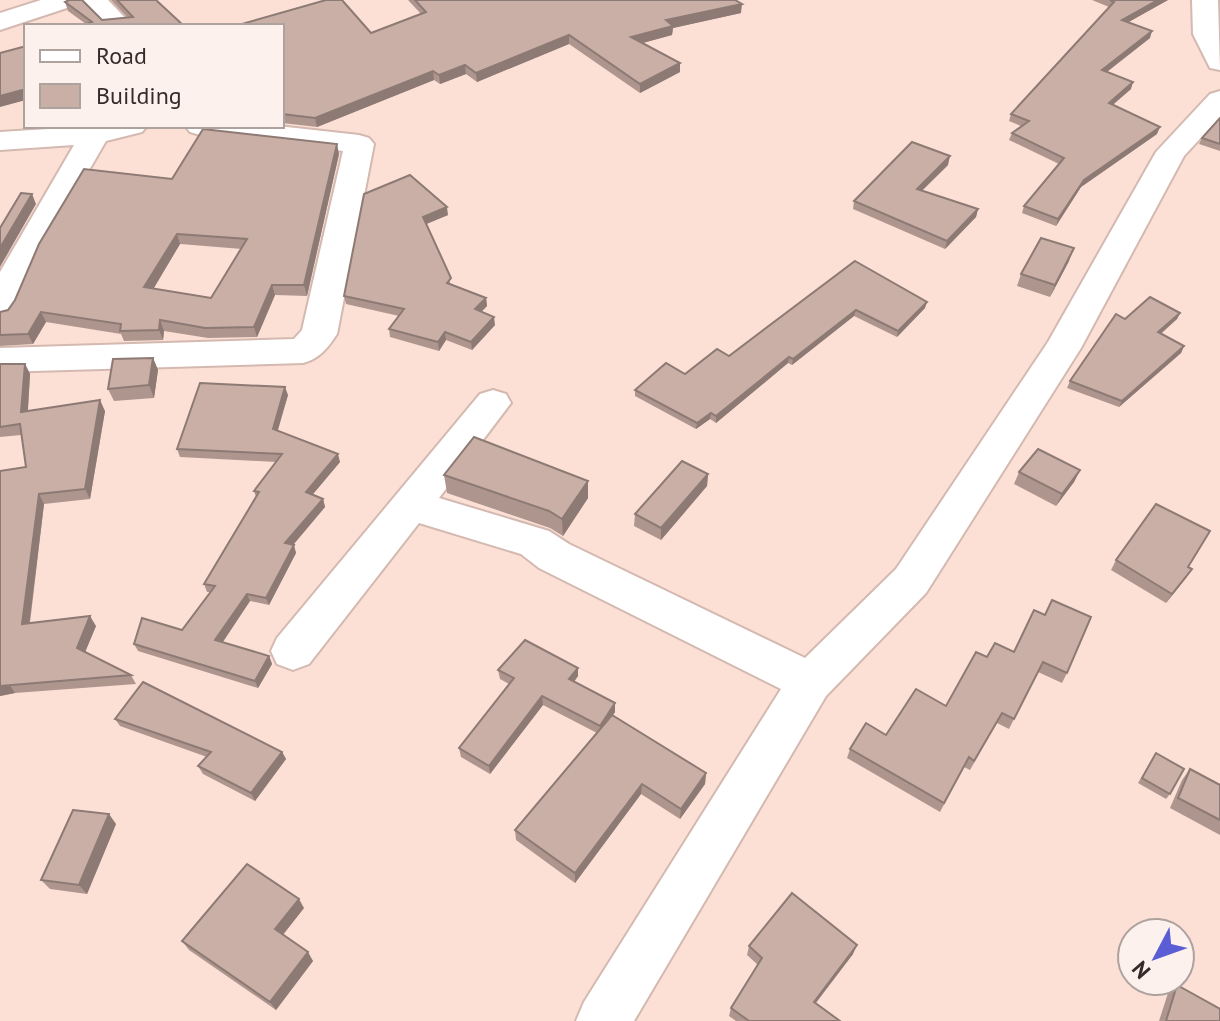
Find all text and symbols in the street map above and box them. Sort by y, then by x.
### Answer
legend [24,24,284,128]
text: Road [96,40,147,71]
text: Building [96,80,182,111]
north arrow [1116,917,1196,997]
text: N [1126,955,1156,985]

